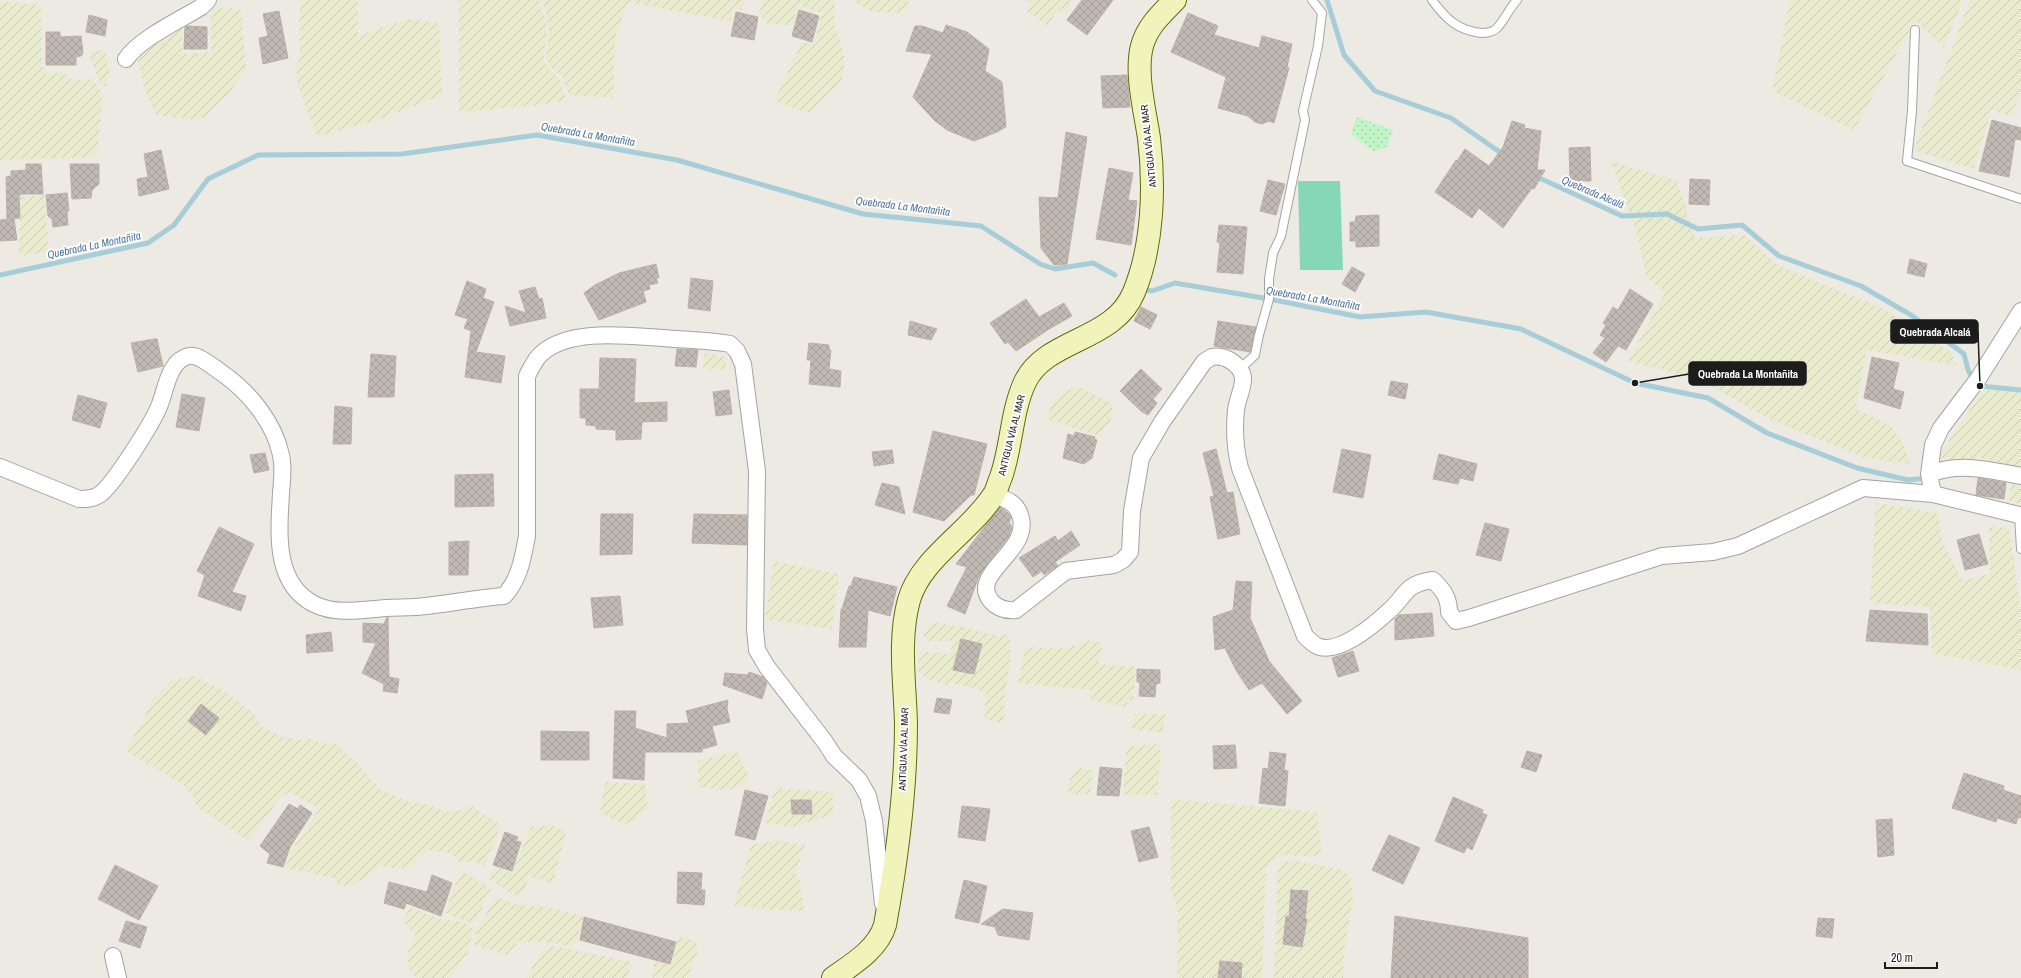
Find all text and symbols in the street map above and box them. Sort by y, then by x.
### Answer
street label: ANTIGUA VÍA AL MAR [1138,104,1159,189]
water label: Quebrada La Montañita [540,119,636,149]
water label: Quebrada Alcalá [1560,173,1626,211]
water label: Quebrada La Montañita [855,193,951,219]
water label: Quebrada La Montañita [46,228,142,262]
water label: Quebrada La Montañita [1265,283,1361,313]
callout: Quebrada Alcalá [1891,320,1978,343]
text: Quebrada Alcalá [1900,325,1970,339]
callout: Quebrada La Montañita [1689,362,1806,385]
text: Quebrada La Montañita [1698,367,1798,381]
street label: ANTIGUA VÍA AL MAR [995,393,1028,478]
street label: ANTIGUA VÍA AL MAR [896,707,911,792]
scale bar [1885,944,1937,970]
text: 20 m [1891,950,1913,966]

